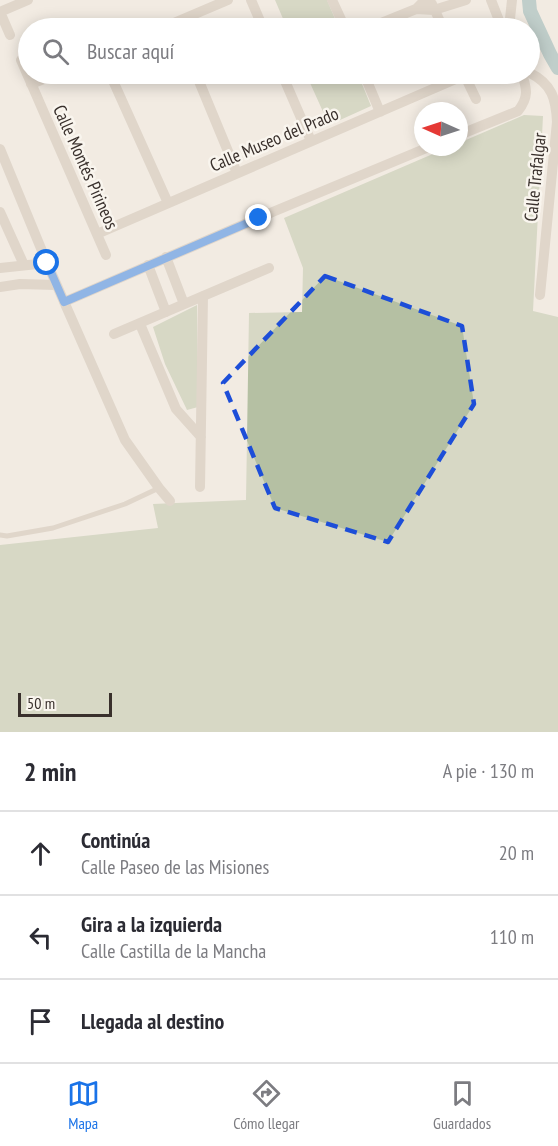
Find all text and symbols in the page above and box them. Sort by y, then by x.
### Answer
search box [18,18,540,84]
icon: search [39,35,72,68]
text: Buscar aquí [87,37,174,65]
street label: Calle Montés Pirineos [48,101,124,233]
street label: Calle Museo del Prado [206,101,342,176]
north arrow [414,102,468,156]
street label: Calle Trafalgar [519,132,551,222]
route end [245,204,271,230]
route start [33,249,59,275]
scale bar [18,690,112,718]
text: 50 m [27,693,55,713]
text: 2 min [24,755,77,788]
text: A pie · 130 m [443,758,534,784]
text: Continúa [81,826,150,854]
icon: ahead [24,837,57,870]
text: 20 m [499,840,534,866]
text: Calle Paseo de las Misiones [81,854,269,880]
text: Gira a la izquierda [81,910,222,938]
icon: left [24,921,57,954]
text: 110 m [490,924,534,950]
text: Calle Castilla de la Mancha [81,938,266,964]
icon: arrive [24,1005,57,1038]
text: Llegada al destino [81,1007,224,1035]
tab: Mapa [67,1077,100,1133]
tab: Cómo llegar [233,1077,299,1133]
tab: Guardados [433,1077,491,1133]

